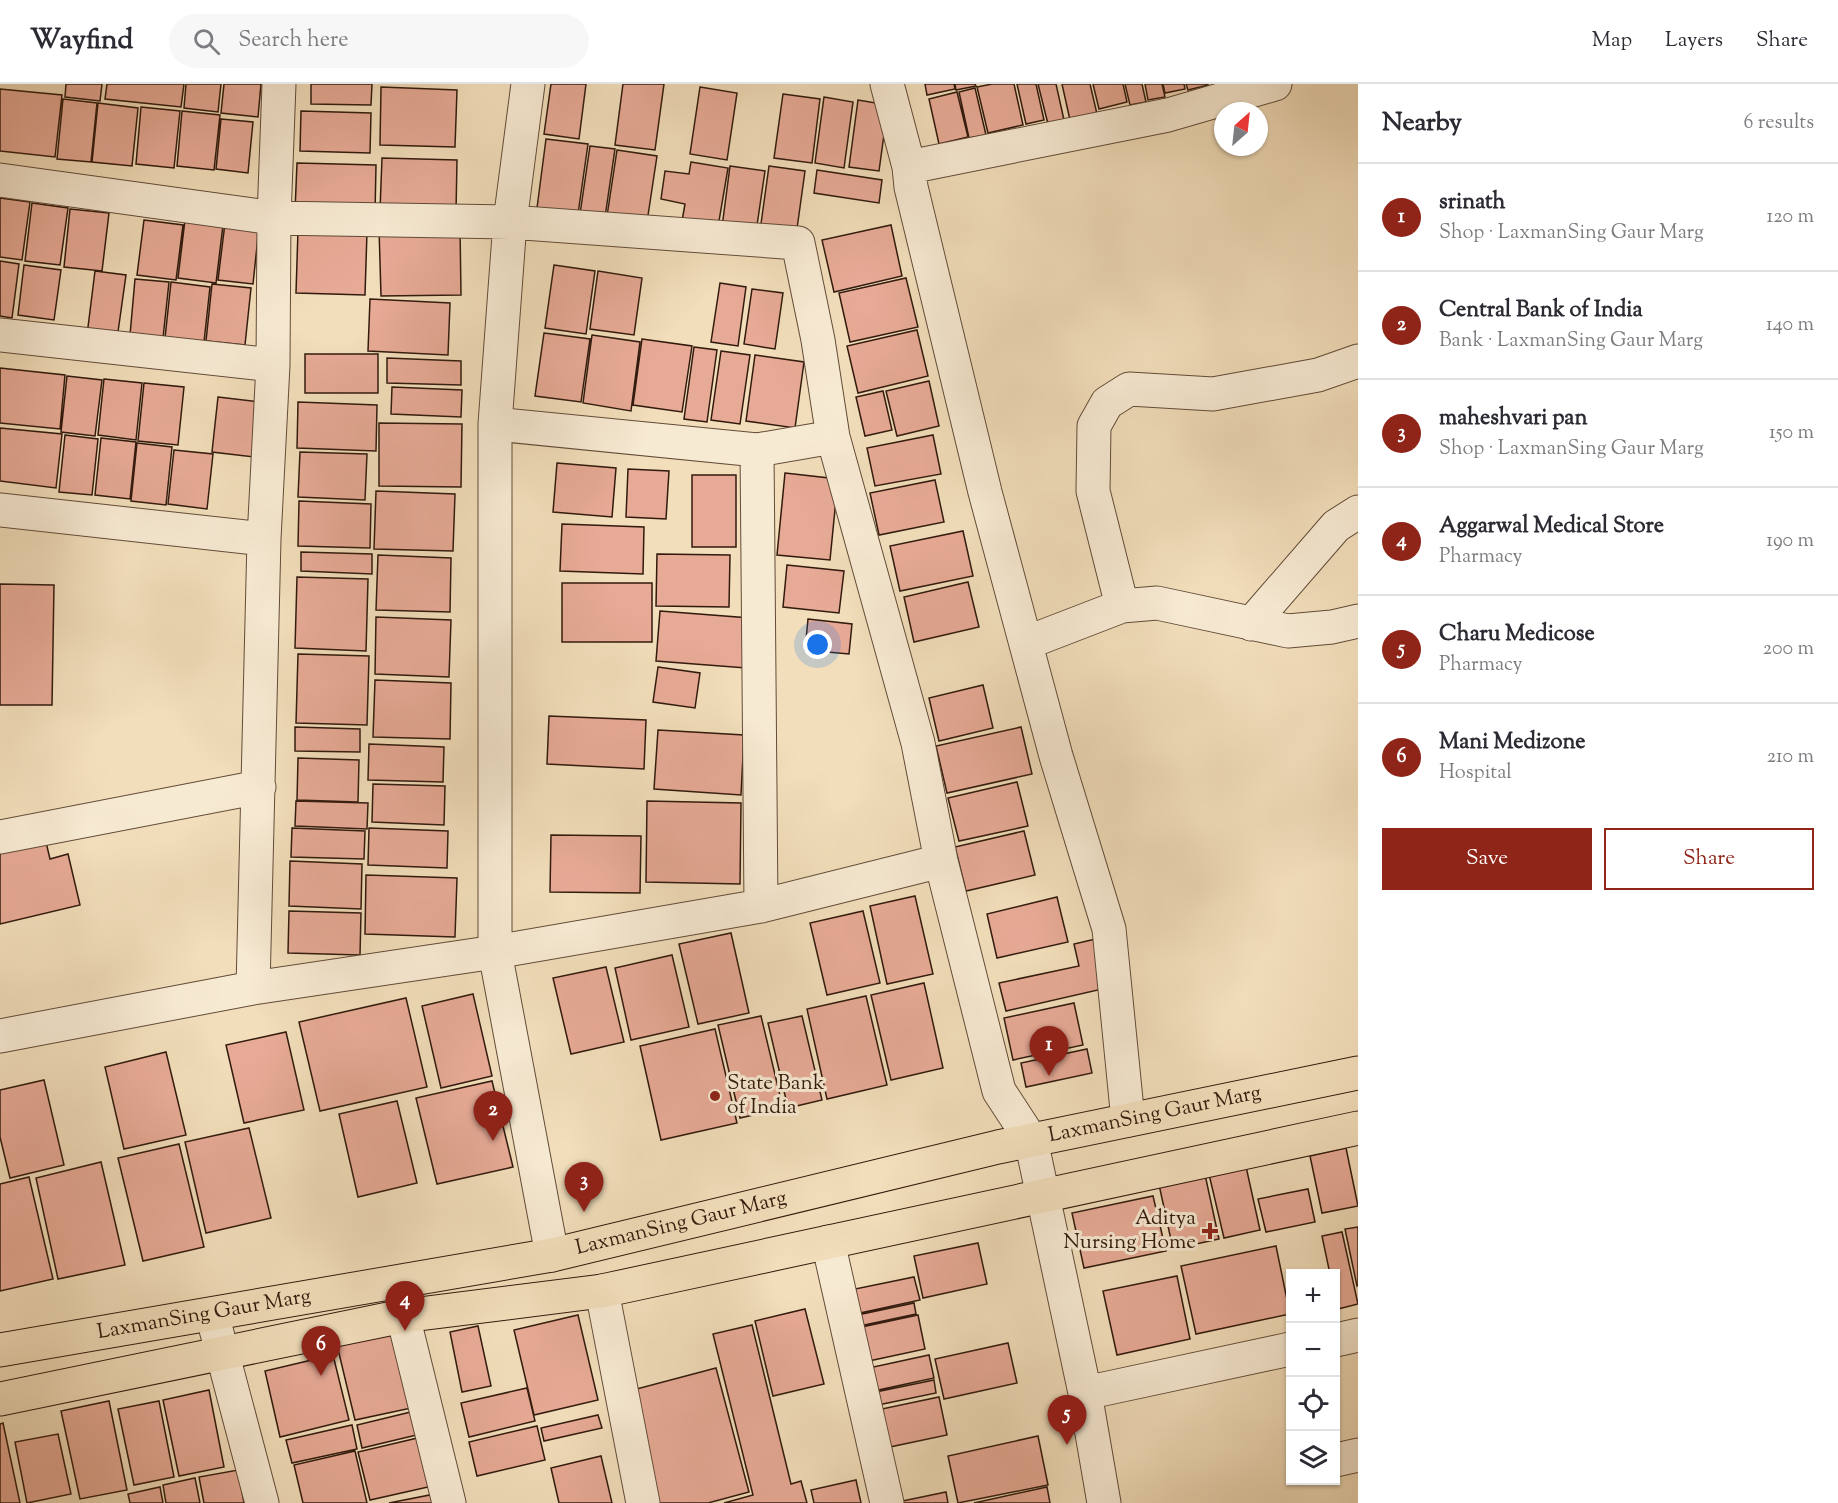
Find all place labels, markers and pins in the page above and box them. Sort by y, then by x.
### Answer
pin: 1 [1030,1026,1068,1076]
place label: State Bank of India [727,1069,825,1123]
marker: State Bank of India [708,1089,722,1103]
pin: 2 [474,1092,512,1141]
pin: 3 [564,1162,604,1212]
place label: Aditya Nursing Home [1063,1204,1196,1258]
marker: Aditya Nursing Home [1201,1222,1219,1240]
pin: 4 [386,1282,424,1331]
pin: 6 [302,1326,340,1376]
pin: 5 [1048,1396,1086,1445]

